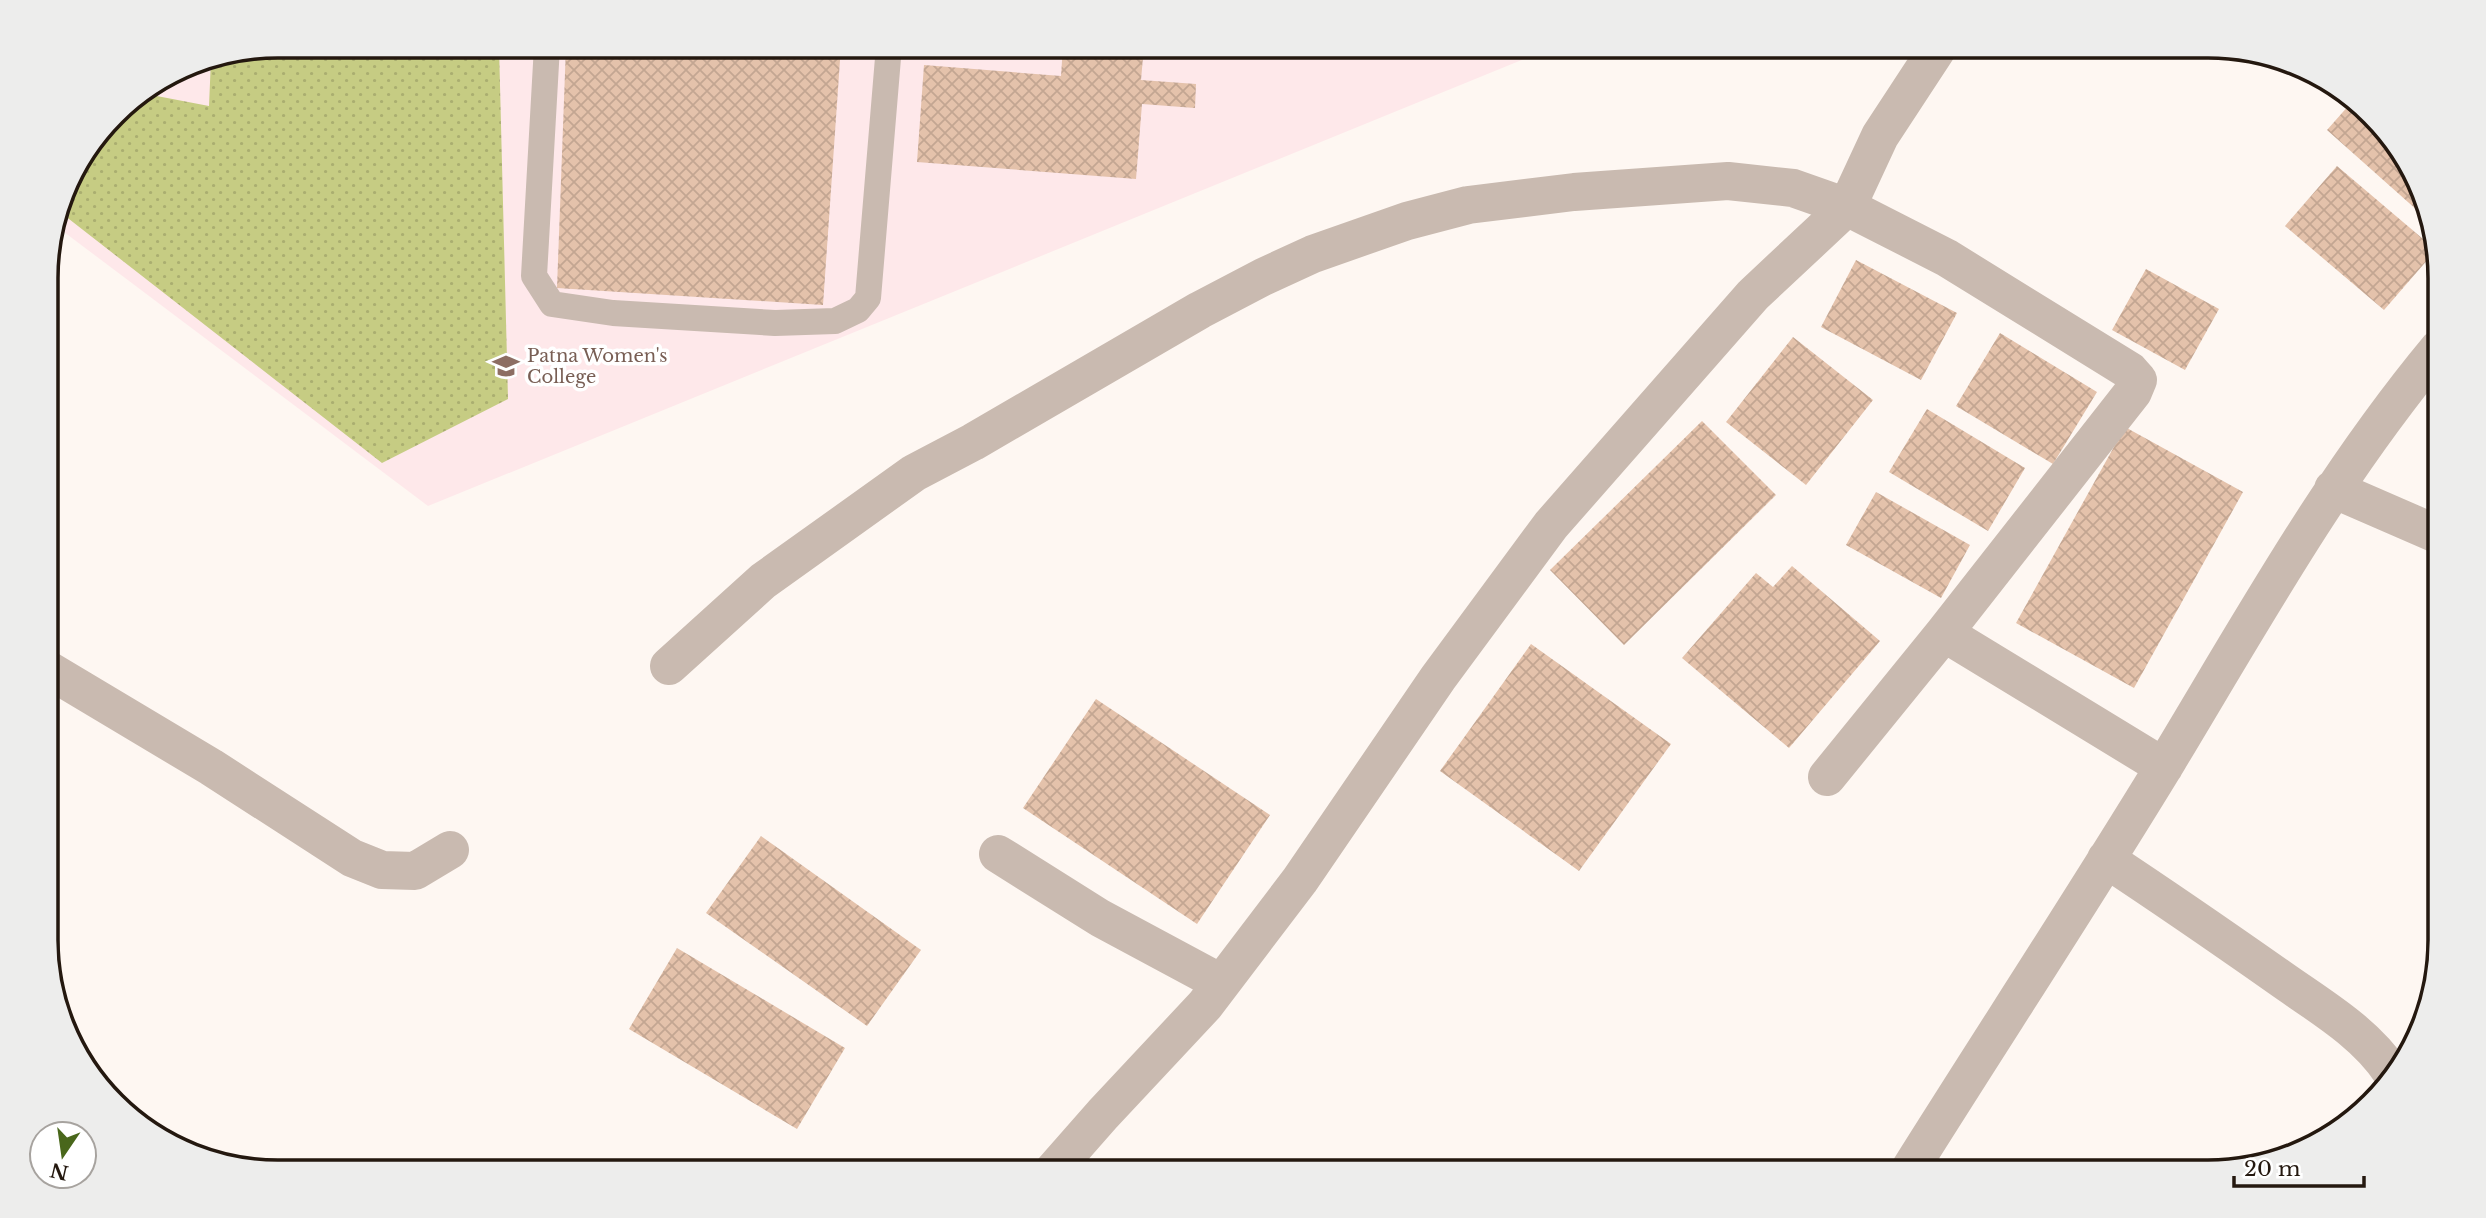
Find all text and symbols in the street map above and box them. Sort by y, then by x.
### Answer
place label: Patna Women's College [527,345,668,388]
school or university icon: Patna Women's College [491,351,521,381]
north arrow [28,1120,98,1190]
scale bar [2234,1144,2364,1188]
text: 20 m [2244,1156,2301,1182]
text: N [48,1158,71,1184]

